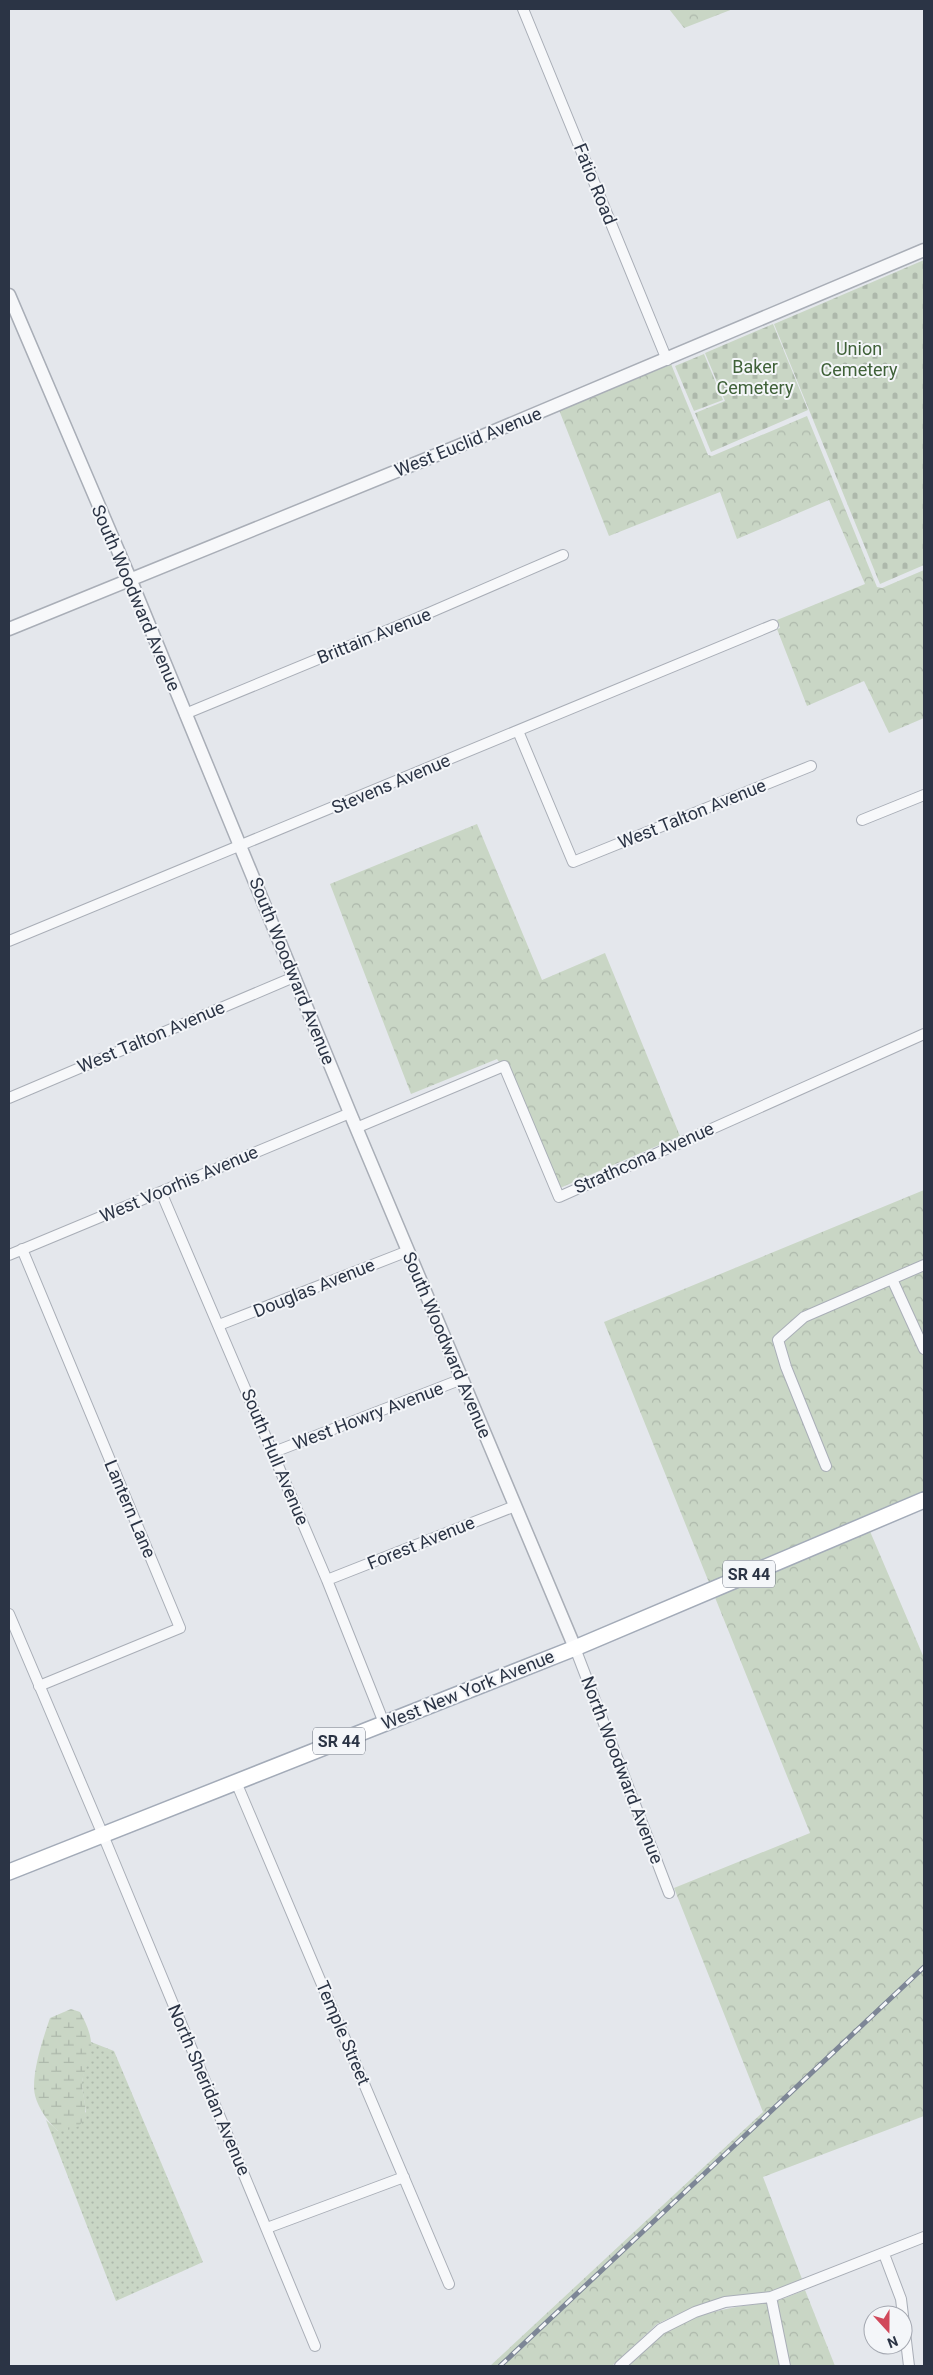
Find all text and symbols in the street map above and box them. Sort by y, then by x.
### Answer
street label: Fatio Road [570,140,621,227]
park label: Union Cemetery [821,338,898,380]
park label: Baker Cemetery [717,356,794,398]
street label: West Euclid Avenue [391,402,544,481]
street label: South Woodward Avenue [88,502,185,694]
street label: Brittain Avenue [314,603,434,668]
street label: Stevens Avenue [328,749,453,818]
street label: West Talton Avenue [615,774,769,853]
street label: South Woodward Avenue [245,874,340,1068]
street label: West Talton Avenue [74,996,227,1077]
street label: Strathcona Avenue [571,1117,717,1198]
street label: West Voorhis Avenue [97,1141,261,1226]
street label: South Woodward Avenue [399,1249,496,1441]
street label: Douglas Avenue [250,1254,378,1321]
street label: West Howry Avenue [290,1377,446,1454]
street label: South Hull Avenue [237,1386,314,1528]
street label: Lantern Lane [100,1457,161,1561]
street label: Forest Avenue [364,1511,478,1574]
road number: SR 44 [723,1560,775,1588]
street label: West New York Avenue [378,1645,557,1734]
street label: North Woodward Avenue [577,1673,668,1866]
road number: SR 44 [313,1728,365,1754]
street label: Temple Street [312,1978,375,2088]
street label: North Sheridan Avenue [164,2001,255,2178]
north arrow [863,2305,913,2355]
text: N [885,2333,900,2351]

